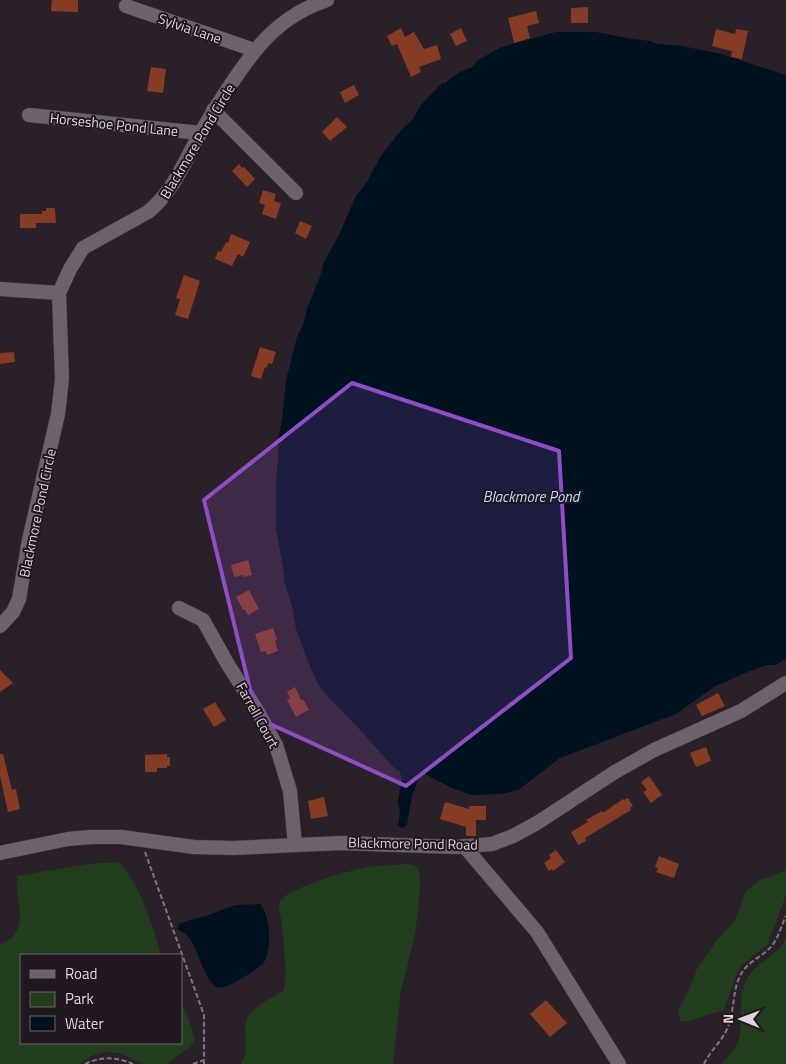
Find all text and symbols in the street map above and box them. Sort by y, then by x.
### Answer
street label: Sylvia Lane [156,7,224,49]
street label: Blackmore Pond Circle [154,79,240,203]
street label: Horseshoe Pond Lane [49,107,179,141]
street label: Blackmore Pond Circle [13,447,61,579]
water label: Blackmore Pond [483,485,581,508]
street label: Farrell Court [231,678,285,752]
street label: Blackmore Pond Road [348,831,478,855]
legend [20,954,182,1044]
text: Road [65,962,97,985]
text: Park [65,987,94,1010]
north arrow [716,994,766,1044]
text: Water [65,1012,104,1035]
text: N [717,1014,738,1024]

